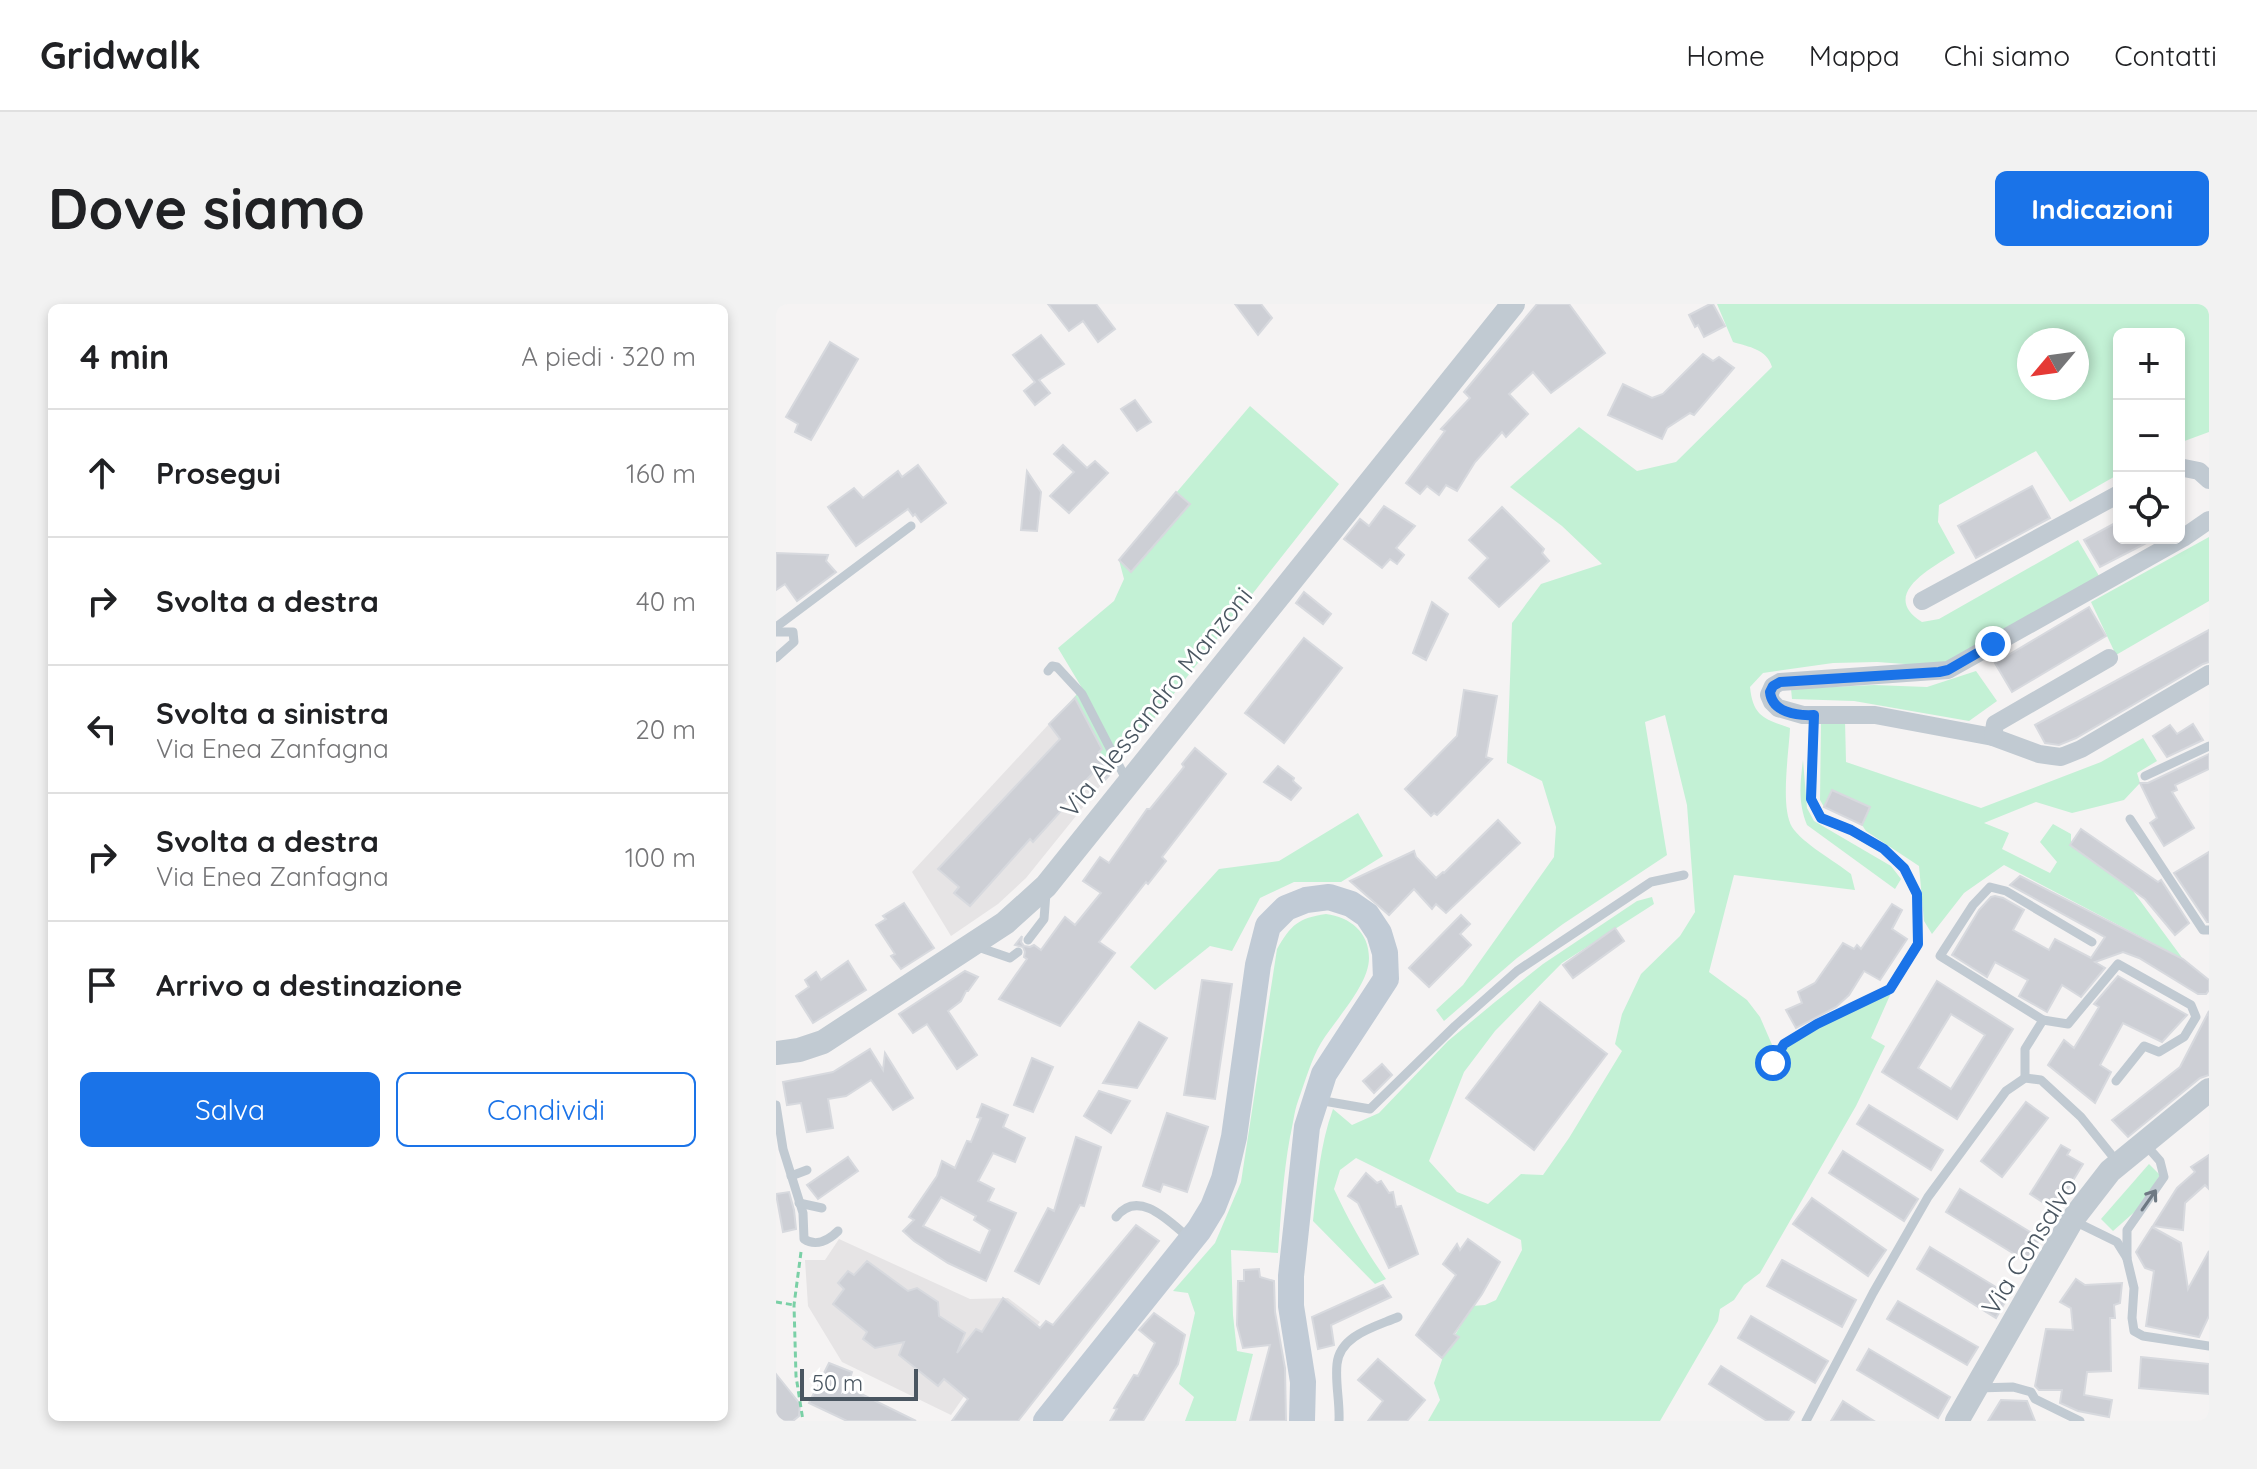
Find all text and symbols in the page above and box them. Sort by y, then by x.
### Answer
text: Gridwalk [40,31,201,79]
text: Home [1686,38,1765,73]
text: Mappa [1809,38,1900,73]
text: Chi siamo [1944,38,2070,73]
text: Contatti [2114,38,2217,73]
button: Indicazioni [1995,171,2209,246]
text: Dove siamo [48,173,365,243]
north arrow [2017,328,2089,400]
map controls [2113,328,2185,544]
button: + [2113,328,2185,400]
text: 4 min [80,335,169,378]
text: A piedi · 320 m [521,340,696,373]
button: − [2113,400,2185,472]
icon: ahead [80,451,124,495]
text: Prosegui [156,454,281,492]
text: 160 m [626,457,696,490]
button: locate [2113,472,2185,544]
icon: right [80,579,124,623]
street label: Via Alessandro Manzoni [1053,580,1259,824]
text: Svolta a destra [156,582,379,620]
text: 40 m [636,585,696,618]
route end [1975,626,2011,662]
text: Svolta a sinistra [156,694,389,732]
icon: left [80,707,124,751]
text: 20 m [635,713,696,746]
text: Via Enea Zanfagna [156,732,389,765]
text: Svolta a destra [156,822,379,860]
icon: right [80,835,124,879]
text: 100 m [625,841,696,874]
text: Via Enea Zanfagna [156,860,389,893]
icon: arrive [80,963,124,1007]
text: Arrivo a destinazione [156,966,462,1004]
route start [1755,1045,1791,1081]
button: Salva [80,1072,380,1147]
button: Condividi [396,1072,696,1147]
street label: Via Consalvo [1974,1171,2084,1321]
one-way arrow [2141,1189,2157,1211]
scale bar [800,1365,918,1401]
text: 50 m [812,1369,863,1397]

